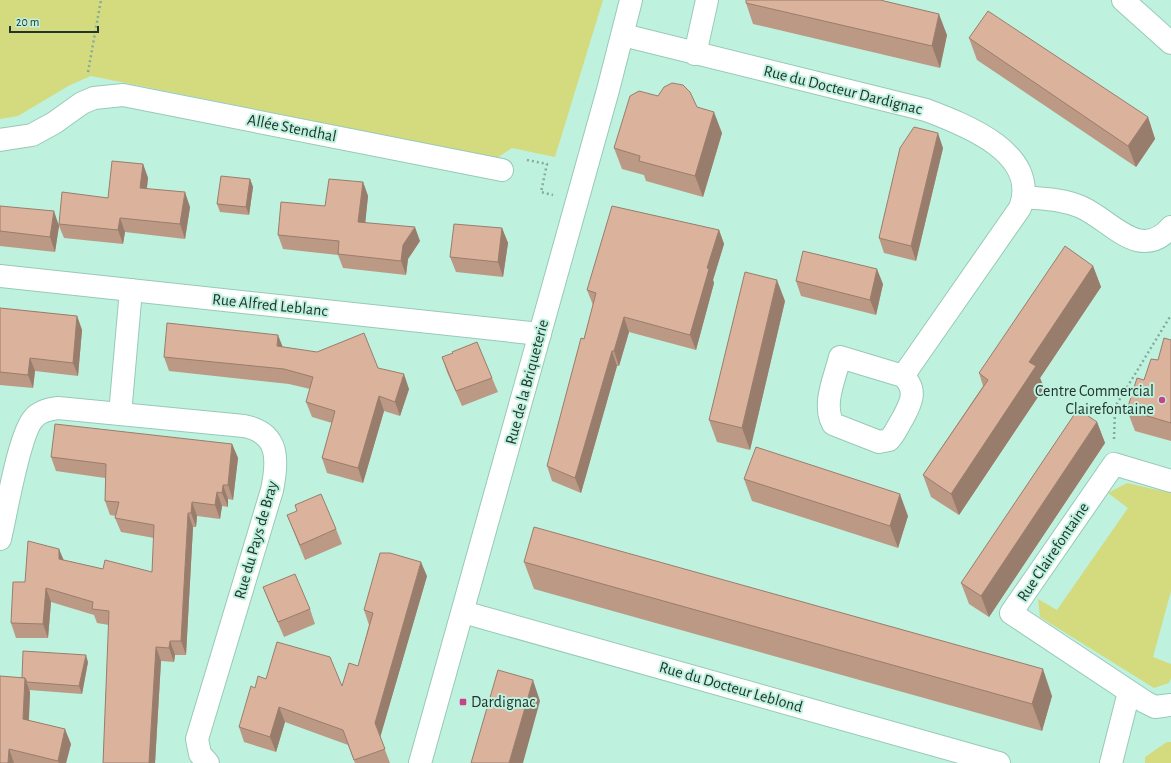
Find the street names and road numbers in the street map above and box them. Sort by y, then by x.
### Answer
street label: Rue du Docteur Dardignac [762,63,924,117]
street label: Allée Stendhal [246,112,338,144]
street label: Rue Alfred Leblanc [212,291,328,319]
street label: Rue de la Briqueterie [503,318,551,446]
street label: Rue du Pays de Bray [231,479,282,601]
street label: Rue Clairefontaine [1014,500,1092,604]
street label: Rue du Docteur Leblond [657,659,805,715]

